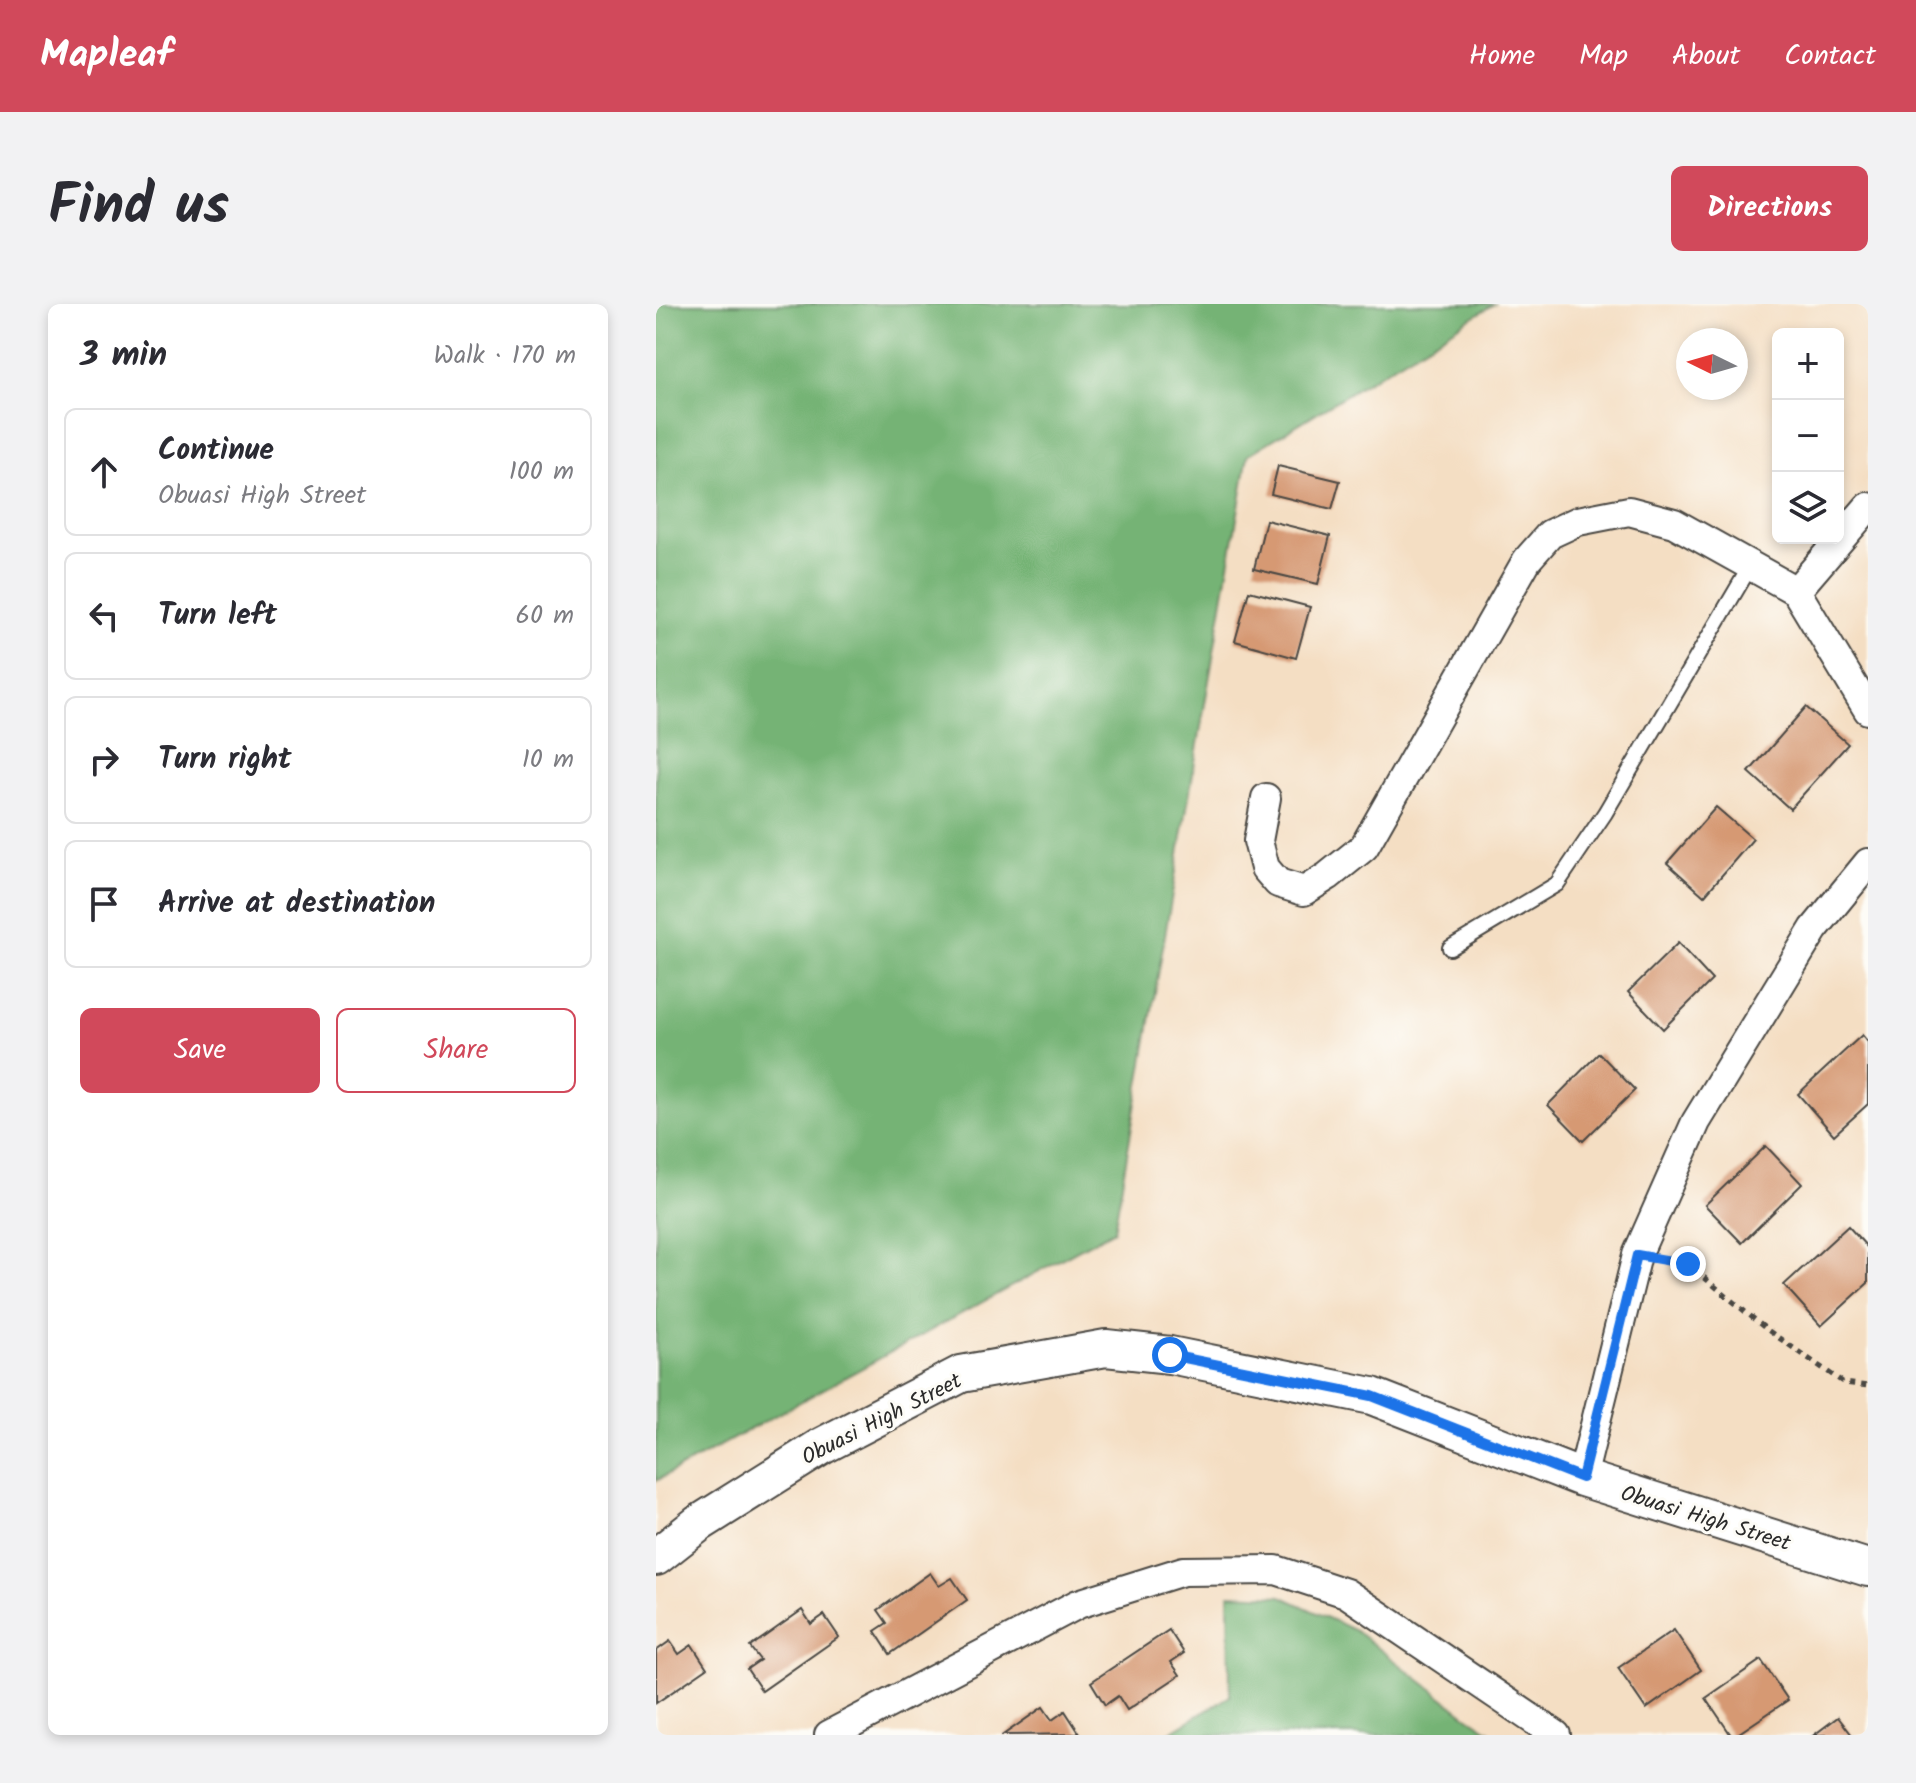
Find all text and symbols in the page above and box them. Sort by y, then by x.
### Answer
text: Mapleaf [40,26,173,86]
text: Home [1469,34,1535,79]
text: Map [1579,34,1628,79]
text: About [1672,34,1740,79]
text: Contact [1784,34,1876,79]
text: Find us [48,163,229,253]
button: Directions [1671,166,1868,251]
north arrow [1676,328,1748,400]
map controls [1772,328,1844,544]
button: + [1772,328,1844,400]
text: 3 min [80,329,167,383]
text: Walk · 170 m [434,335,576,377]
button: − [1772,400,1844,472]
text: Continue [158,427,274,475]
icon: ahead [82,450,126,494]
text: 100 m [509,451,574,493]
button: layers [1772,472,1844,544]
text: Obuasi High Street [158,475,366,517]
text: Turn left [158,592,277,640]
icon: left [82,594,126,638]
text: 60 m [515,595,574,637]
text: Turn right [158,736,291,784]
icon: right [82,738,126,782]
text: 10 m [522,739,574,781]
text: Arrive at destination [158,880,435,928]
icon: arrive [82,882,126,926]
button: Save [80,1008,320,1093]
button: Share [336,1008,576,1093]
route end [1670,1246,1706,1282]
route start [1152,1337,1188,1373]
street label: Obuasi High Street [796,1364,969,1476]
street label: Obuasi High Street [1616,1477,1795,1562]

